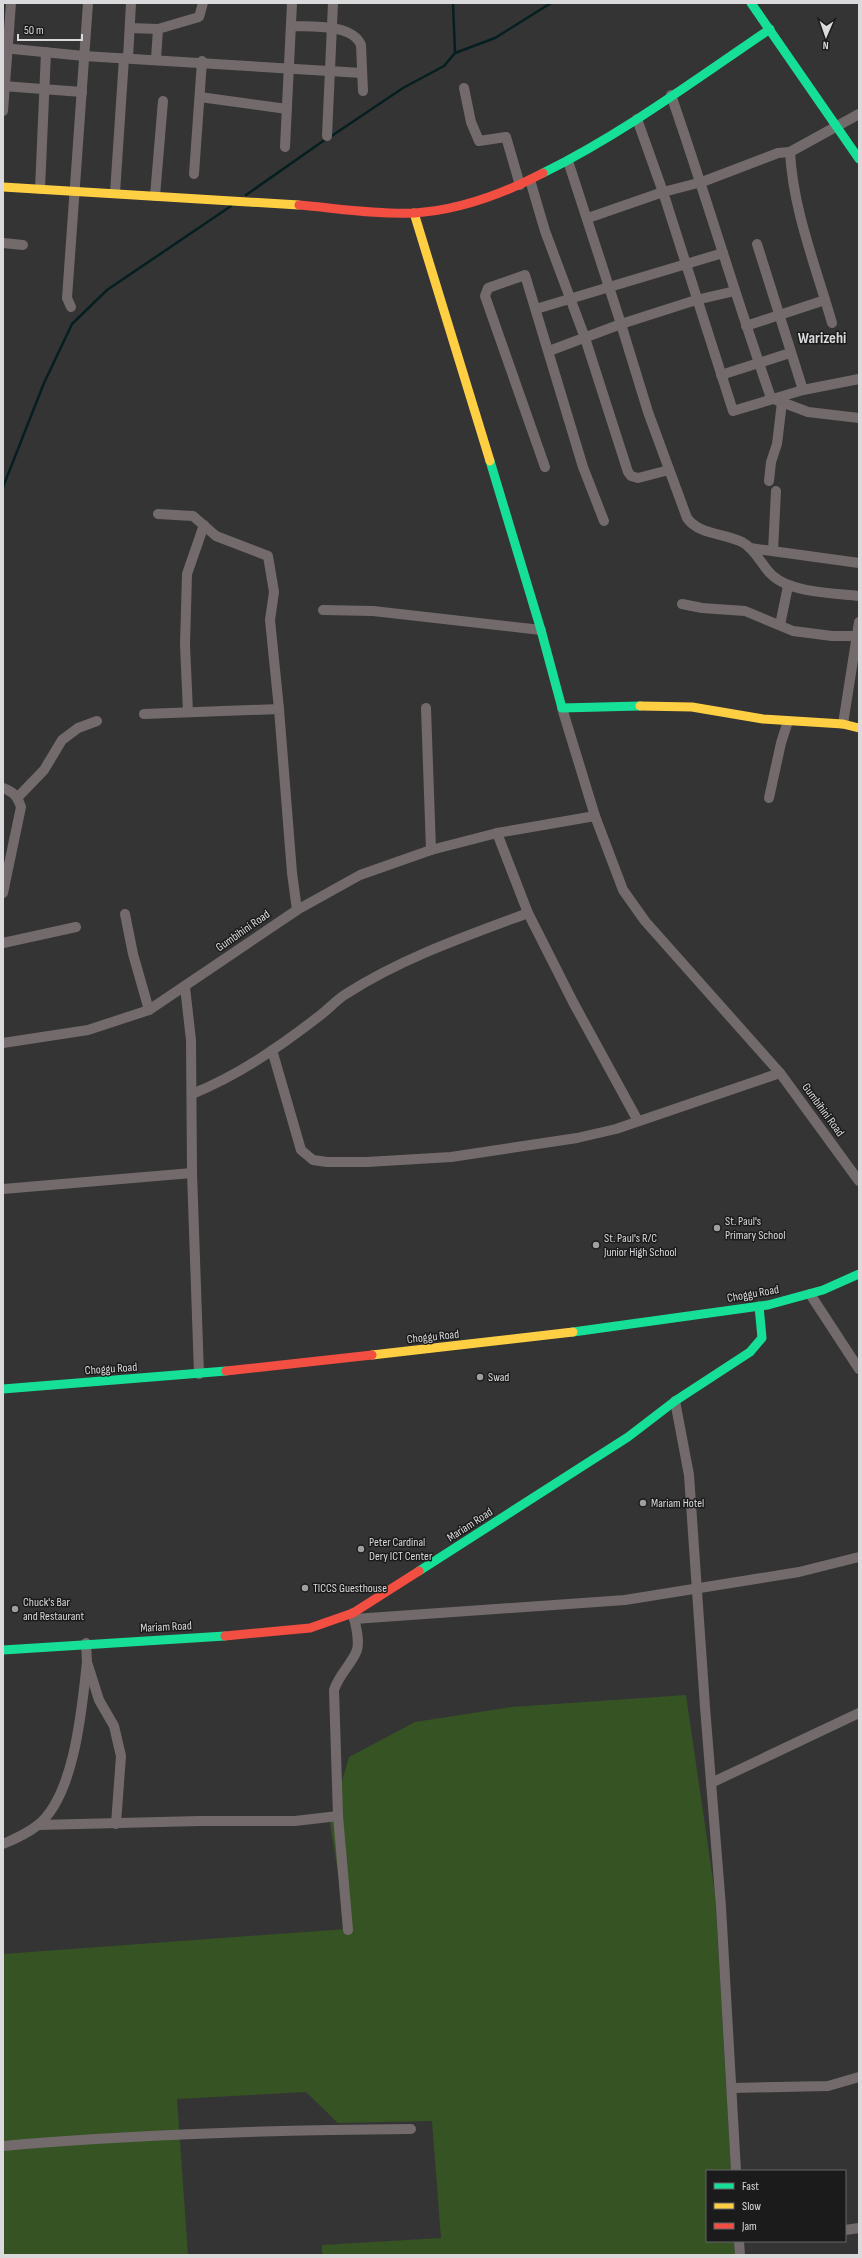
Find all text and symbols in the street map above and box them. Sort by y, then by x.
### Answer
scale bar [18,16,82,42]
north arrow [806,16,846,56]
text: 50 m [24,23,44,38]
text: N [822,39,829,52]
district label: Warizehi [798,329,846,348]
street label: Gumbihini Road [213,907,273,955]
street label: Gumbihini Road [799,1080,847,1140]
place label: St. Paul's Primary School [725,1214,785,1243]
marker: St. Paul's Primary School [712,1223,722,1233]
place label: St. Paul's R/C Junior High School [603,1231,677,1260]
marker: St. Paul's R/C Junior High School [591,1240,601,1250]
street label: Choggu Road [726,1282,780,1306]
street label: Choggu Road [406,1327,460,1347]
street label: Choggu Road [84,1360,138,1378]
place label: Swad [488,1370,509,1385]
marker: Swad [475,1372,485,1382]
place label: Mariam Hotel [651,1496,704,1511]
marker: Mariam Hotel [638,1498,648,1508]
street label: Mariam Road [444,1505,496,1545]
place label: Peter Cardinal Dery ICT Center [369,1535,433,1564]
marker: Peter Cardinal Dery ICT Center [356,1544,366,1554]
place label: TICCS Guesthouse [313,1581,387,1596]
marker: TICCS Guesthouse [300,1583,310,1593]
place label: Chuck's Bar and Restaurant [23,1595,85,1624]
marker: Chuck's Bar and Restaurant [10,1604,20,1614]
street label: Mariam Road [140,1618,192,1636]
legend [706,2170,846,2242]
text: Fast [742,2179,759,2194]
text: Slow [742,2199,761,2214]
text: Jam [741,2219,757,2234]

